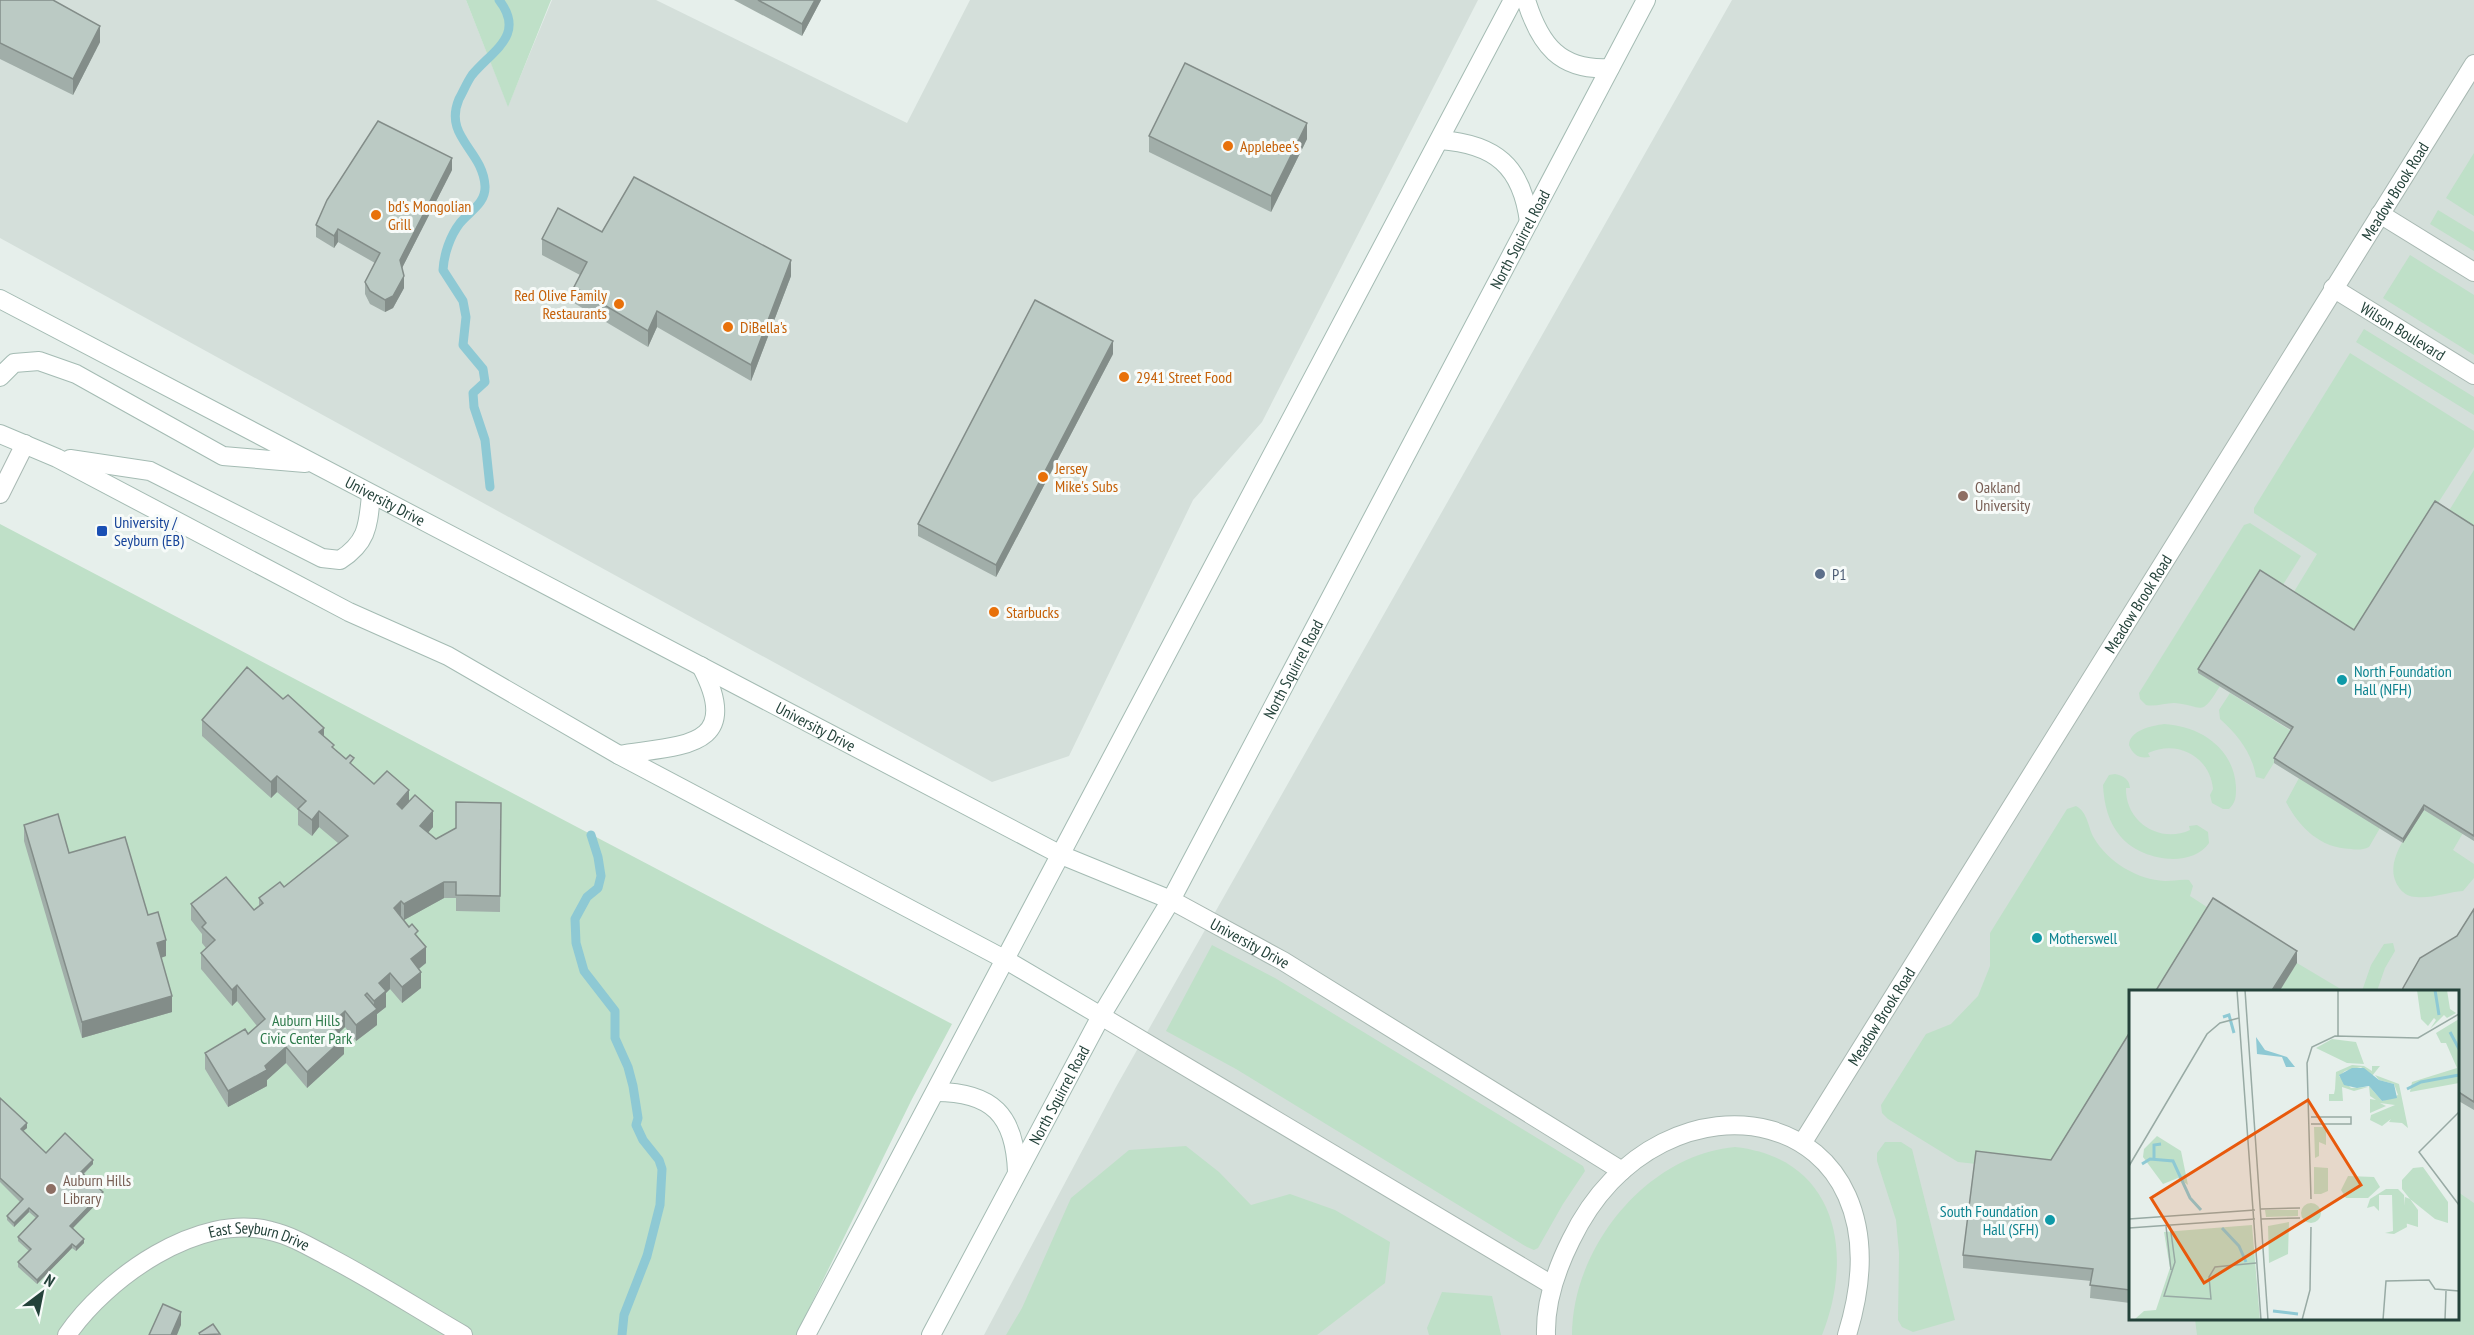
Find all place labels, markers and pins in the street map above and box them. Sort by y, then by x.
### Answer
place label: Applebee's [1240,136,1299,156]
marker: Applebee's [1221,139,1235,153]
place label: bd's Mongolian Grill [388,196,471,234]
marker: bd's Mongolian Grill [369,208,383,222]
place label: Red Olive Family Restaurants [514,285,607,323]
marker: Red Olive Family Restaurants [612,297,626,311]
place label: DiBella's [740,317,787,337]
marker: DiBella's [721,320,735,334]
place label: 2941 Street Food [1136,367,1232,387]
marker: 2941 Street Food [1117,370,1131,384]
place label: Jersey Mike's Subs [1054,458,1118,496]
marker: Jersey Mike's Subs [1036,470,1050,484]
place label: Oakland University [1975,477,2030,515]
marker: Oakland University [1956,489,1970,503]
place label: University / Seyburn (EB) [114,512,184,550]
marker: University / Seyburn (EB) [95,524,109,538]
place label: P1 [1832,564,1846,584]
marker: P1 [1813,567,1827,581]
place label: Starbucks [1006,602,1059,622]
marker: Starbucks [987,605,1001,619]
place label: North Foundation Hall (NFH) [2354,661,2452,699]
marker: North Foundation Hall (NFH) [2335,673,2349,687]
place label: Motherswell [2049,928,2118,948]
marker: Motherswell [2030,931,2044,945]
place label: Auburn Hills Library [63,1170,131,1208]
marker: Auburn Hills Library [44,1182,58,1196]
place label: South Foundation Hall (SFH) [1940,1201,2038,1239]
marker: South Foundation Hall (SFH) [2043,1213,2057,1227]

